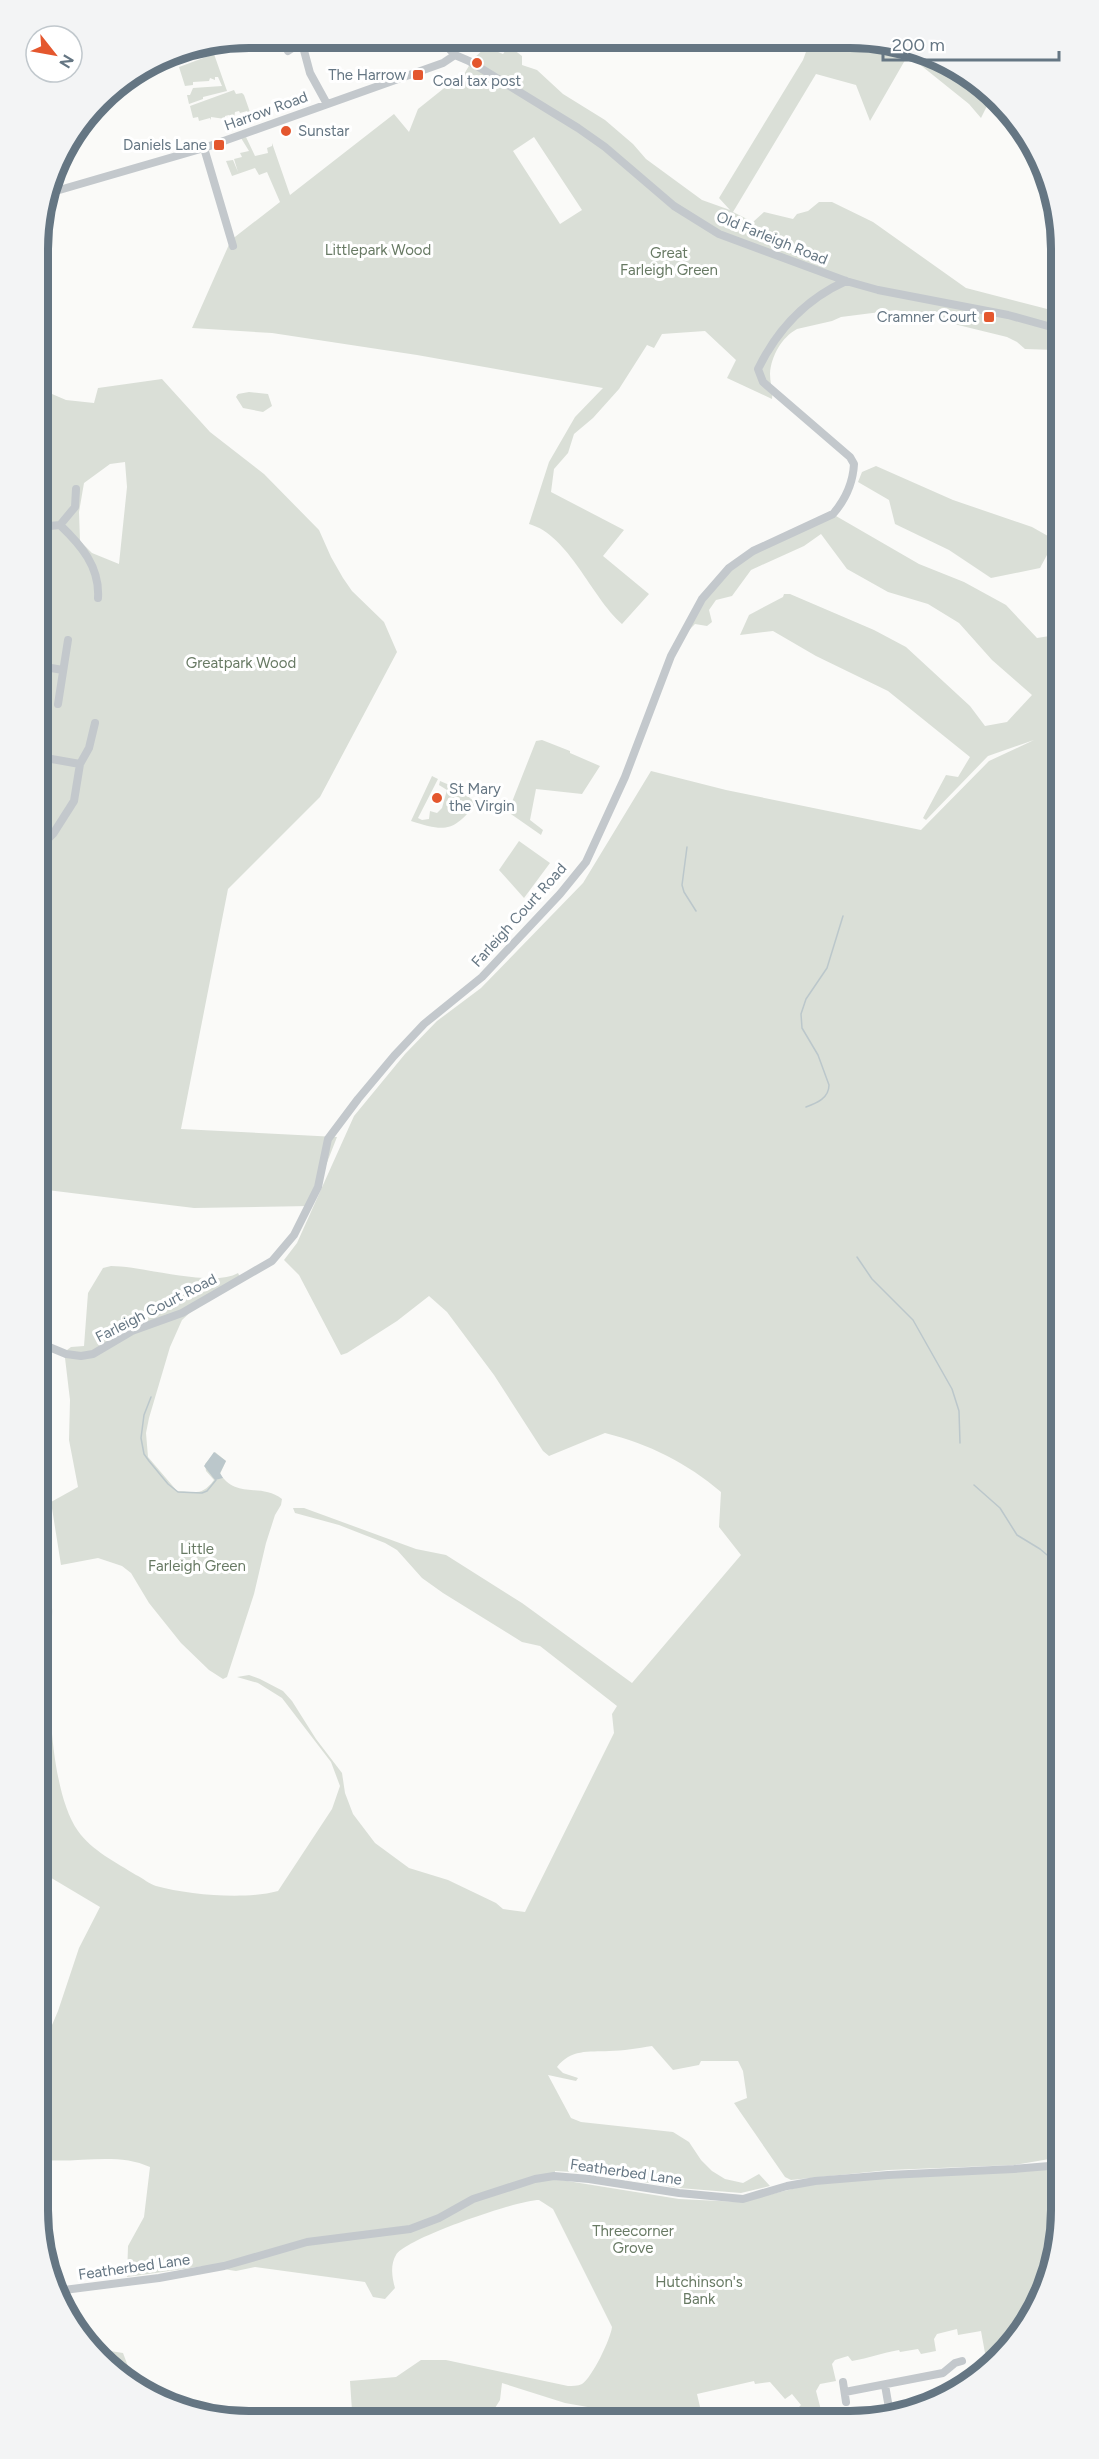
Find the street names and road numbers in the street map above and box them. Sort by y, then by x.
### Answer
street label: Harrow Road [222,88,310,134]
street label: Old Farleigh Road [714,207,830,269]
street label: Farleigh Court Road [468,859,570,971]
street label: Farleigh Court Road [92,1270,220,1346]
street label: Featherbed Lane [569,2155,683,2189]
street label: Featherbed Lane [77,2250,191,2284]

